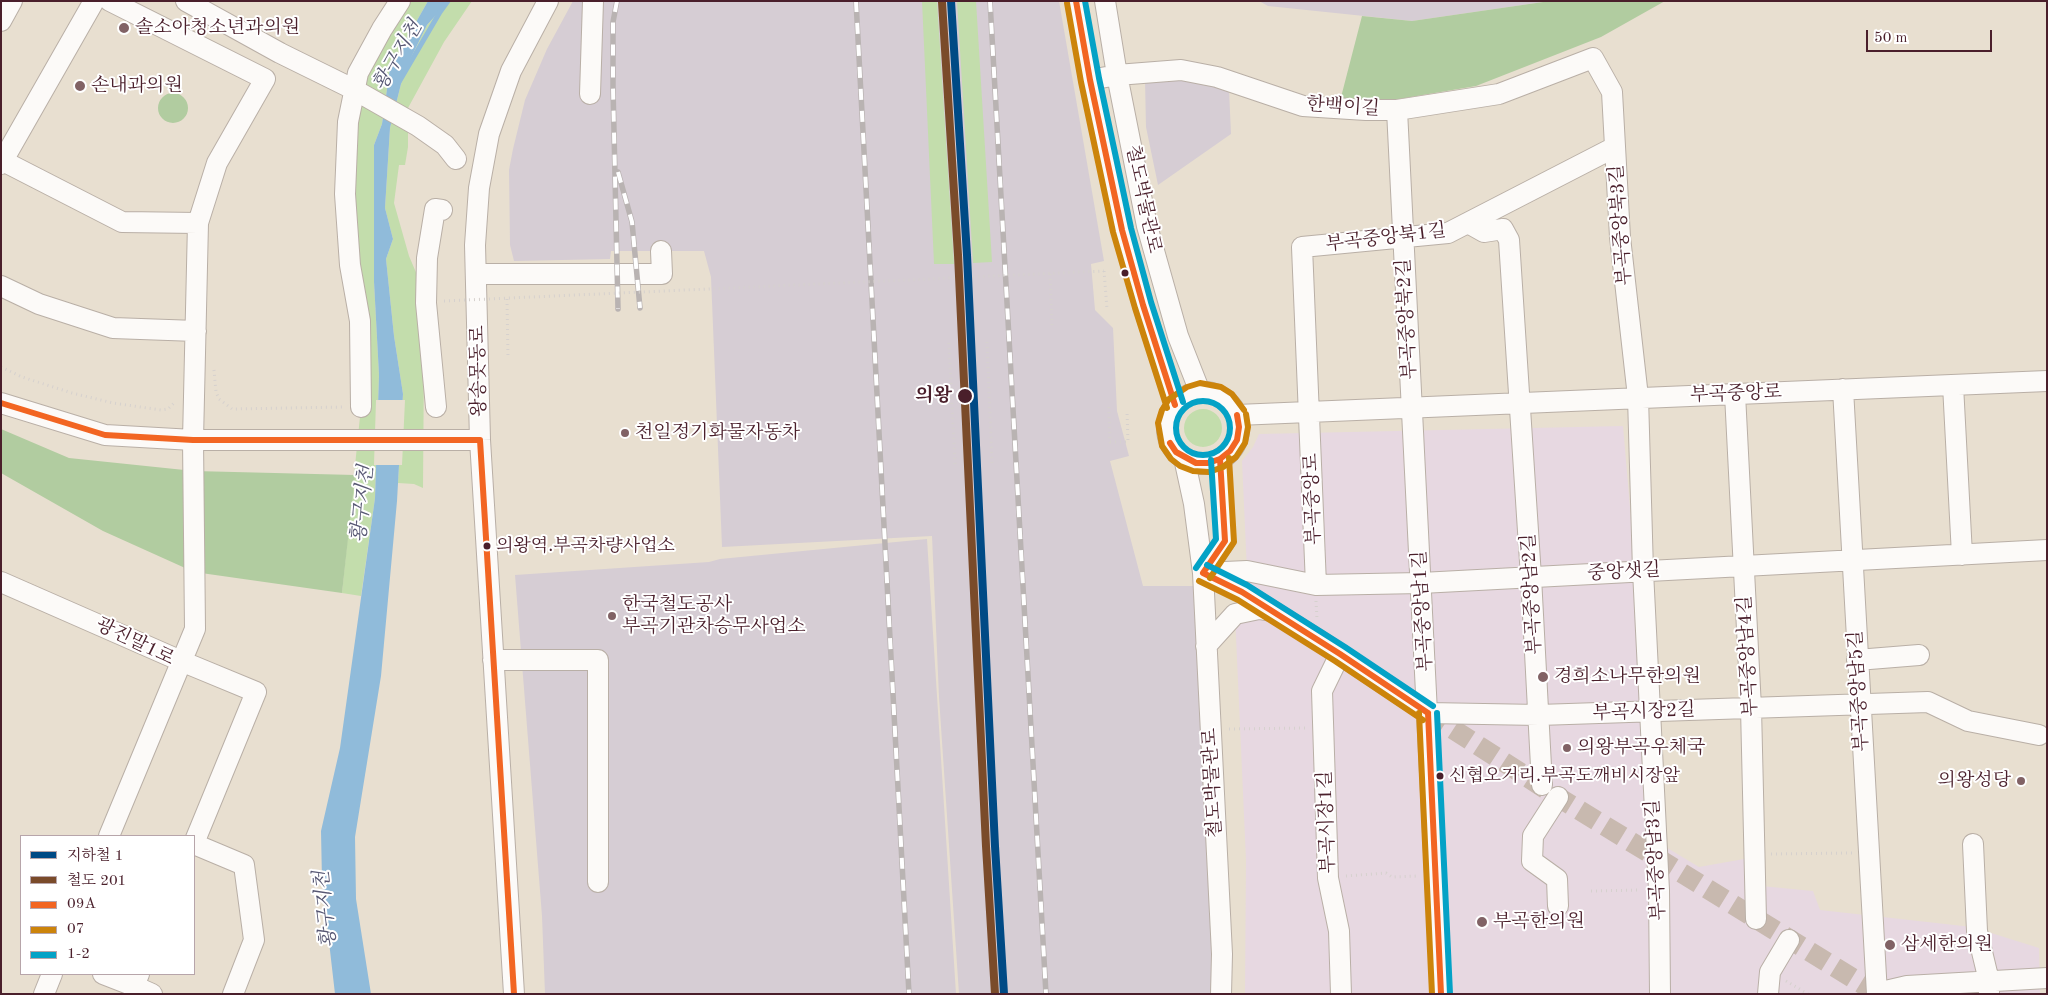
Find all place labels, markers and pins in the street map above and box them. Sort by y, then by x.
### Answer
place label: 솔소아청소년과의원 [135,17,300,39]
marker: 솔소아청소년과의원 [117,21,131,35]
place label: 손내과의원 [91,75,183,97]
marker: 손내과의원 [73,79,87,93]
unlabelled marker [1120,268,1130,278]
place label: 의왕 [915,385,952,407]
marker: 의왕 [956,387,974,405]
place label: 천일정기화물자동차 [635,422,800,444]
marker: 천일정기화물자동차 [619,427,631,439]
place label: 의왕역.부곡차량사업소 [496,535,675,557]
marker: 의왕역.부곡차량사업소 [482,541,492,551]
place label: 한국철도공사 부곡기관차승무사업소 [622,594,806,638]
marker: 한국철도공사 부곡기관차승무사업소 [606,610,618,622]
place label: 경희소나무한의원 [1554,666,1701,688]
marker: 경희소나무한의원 [1536,670,1550,684]
place label: 의왕부곡우체국 [1577,737,1705,759]
marker: 의왕부곡우체국 [1561,742,1573,754]
place label: 신협오거리.부곡도깨비시장앞 [1449,765,1680,787]
place label: 의왕성당 [1938,770,2011,792]
marker: 신협오거리.부곡도깨비시장앞 [1435,771,1445,781]
marker: 의왕성당 [2015,775,2027,787]
place label: 부곡한의원 [1493,911,1585,933]
marker: 부곡한의원 [1475,915,1489,929]
place label: 삼세한의원 [1901,934,1993,956]
marker: 삼세한의원 [1883,938,1897,952]

